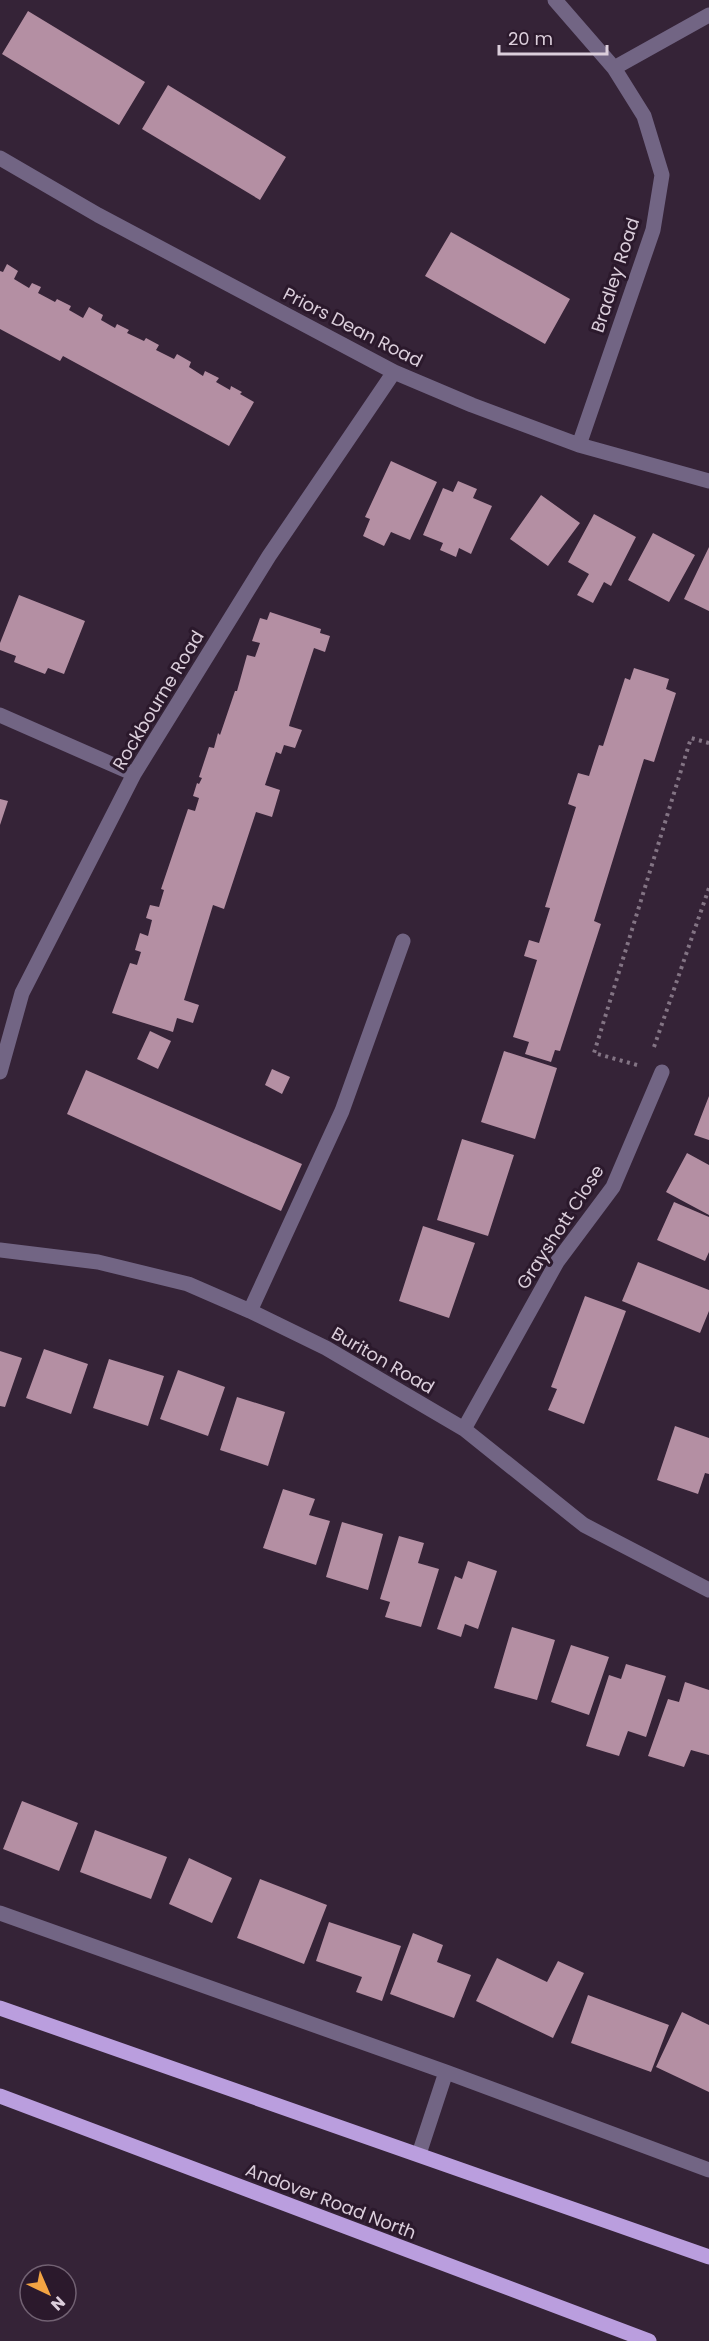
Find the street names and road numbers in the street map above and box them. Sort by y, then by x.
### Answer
street label: Bradley Road [585,214,645,336]
street label: Priors Dean Road [279,281,427,373]
street label: Rockbourne Road [106,625,210,775]
street label: Grayshott Close [510,1160,610,1294]
street label: Buriton Road [327,1320,439,1400]
street label: Andover Road North [242,2157,420,2245]

